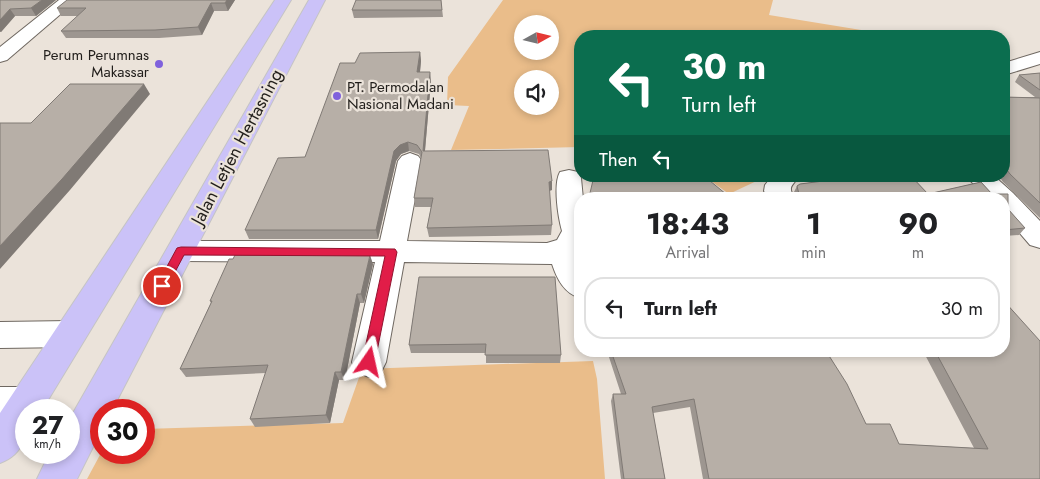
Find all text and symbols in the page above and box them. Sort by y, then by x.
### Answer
north arrow [514,15,559,60]
map controls [514,15,559,115]
text: 30 m [682,42,766,92]
place label: Perum Perumnas Makassar [43,44,150,83]
icon: left [599,50,664,115]
marker: Perum Perumnas Makassar [153,58,165,70]
street label: Jalan Letjen Hertasning [184,64,289,231]
button: sound [514,70,559,115]
place label: PT. Permodalan Nasional Madani [347,76,454,115]
text: Turn left [682,88,756,120]
marker: PT. Permodalan Nasional Madani [331,90,343,102]
icon: left [648,145,676,173]
text: Then [599,146,638,173]
text: 18:43 [646,202,729,245]
text: 1 [806,202,821,245]
text: 90 [898,202,938,245]
text: Arrival [666,241,710,264]
text: min [801,241,826,264]
text: m [912,241,924,264]
pin [141,265,183,307]
icon: arrive [148,272,176,300]
icon: left [601,294,629,322]
text: Turn left [644,295,717,322]
text: 30 m [941,295,983,322]
position arrow [342,335,394,387]
speed limit sign: 30 [90,399,155,464]
text: 27 [32,407,63,443]
text: km/h [34,435,61,453]

